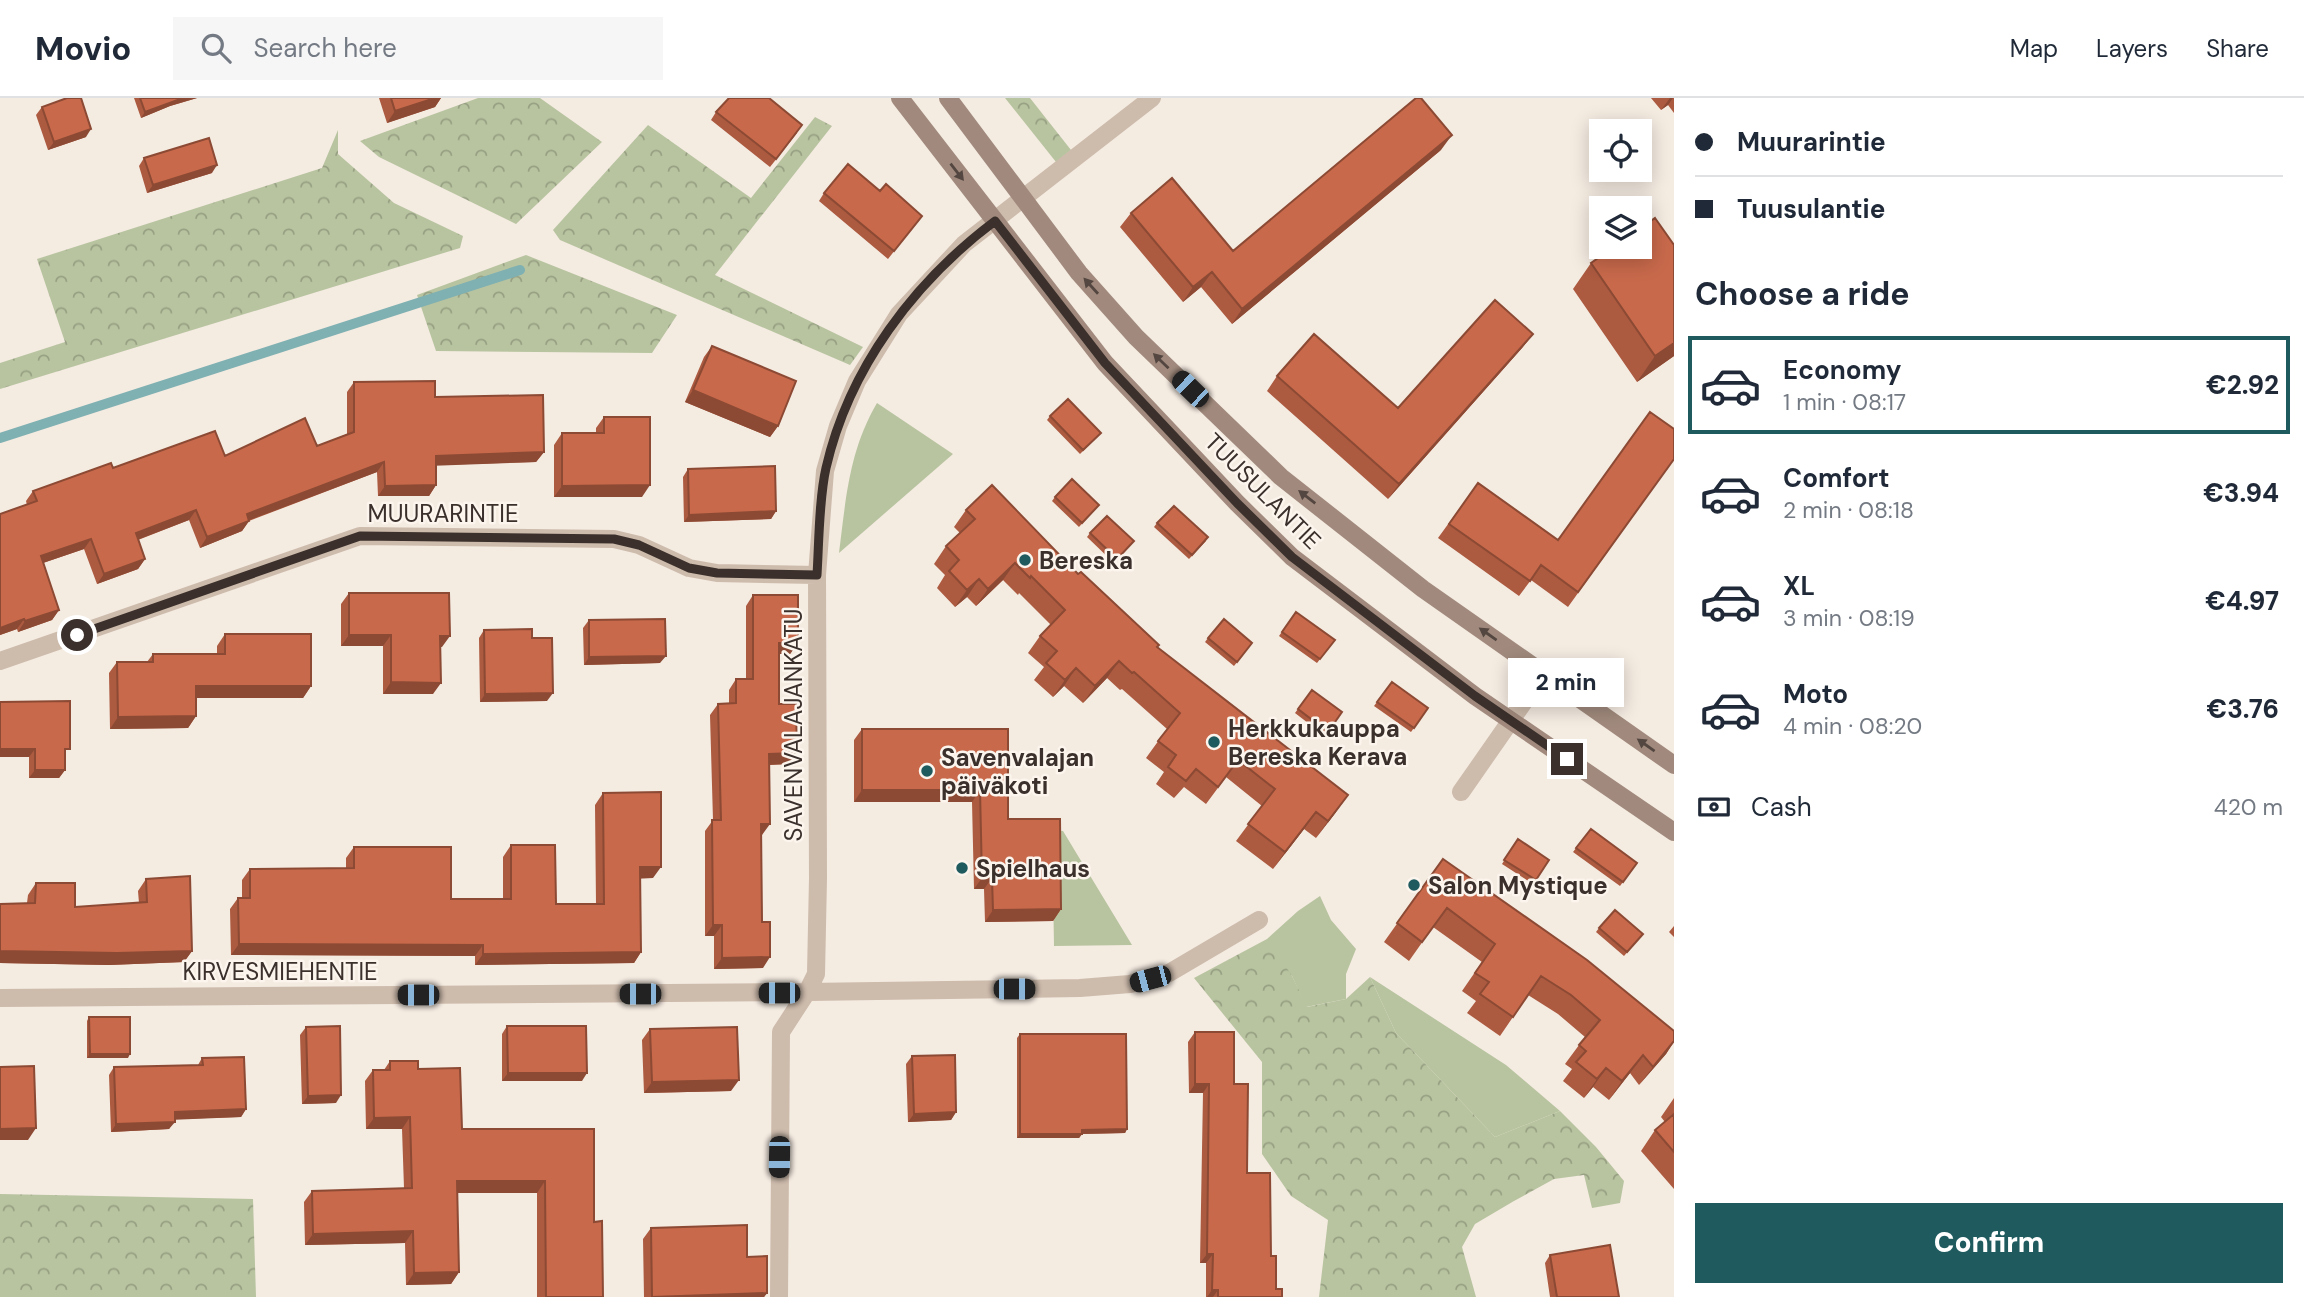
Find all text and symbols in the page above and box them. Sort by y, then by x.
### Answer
search box [173,17,663,80]
text: Movio [35,27,131,70]
icon: search [197,29,235,67]
text: Search here [253,31,397,65]
text: Map [2010,33,2058,64]
text: Layers [2096,33,2168,64]
text: Share [2206,33,2269,64]
map controls [1589,119,1652,259]
button: locate [1589,119,1652,182]
text: Muurarintie [1737,125,1886,159]
one-way arrow [950,163,964,181]
text: Tuusulantie [1737,192,1885,226]
button: layers [1589,196,1652,259]
text: Choose a ride [1695,273,1910,315]
one-way arrow [1083,278,1099,295]
text: Economy [1783,353,1901,387]
one-way arrow [1153,354,1170,370]
icon: car [1699,354,1762,417]
car [1168,367,1213,411]
text: €2.92 [2206,368,2279,402]
text: 1 min · 08:17 [1783,387,1906,417]
street label: TUUSULANTIE [1198,426,1328,556]
text: Comfort [1783,461,1889,495]
icon: car [1699,462,1762,525]
text: €3.94 [2203,476,2279,510]
one-way arrow [1298,489,1316,504]
text: 2 min · 08:18 [1783,495,1914,525]
street label: MUURARINTIE [368,498,518,529]
place label: Bereska [1039,545,1133,576]
marker: Bereska [1017,552,1033,568]
text: XL [1783,569,1815,603]
icon: car [1699,570,1762,633]
text: €4.97 [2205,584,2279,618]
text: 3 min · 08:19 [1783,603,1915,633]
street label: SAVENVALAJANKATU [778,608,809,842]
route start [61,619,93,651]
one-way arrow [1479,627,1497,641]
callout: 2 min [1509,658,1625,706]
text: 2 min [1535,667,1597,697]
text: Moto [1783,677,1848,711]
icon: car [1699,678,1762,741]
text: €3.76 [2207,692,2279,726]
text: 4 min · 08:20 [1783,711,1922,741]
place label: Herkkukauppa Bereska Kerava [1228,713,1407,772]
marker: Herkkukauppa Bereska Kerava [1206,734,1222,750]
one-way arrow [1637,738,1655,752]
place label: Savenvalajan päiväkoti [941,742,1094,801]
route end [1551,743,1583,775]
marker: Savenvalajan päiväkoti [919,763,935,779]
icon: cash [1695,788,1733,826]
text: Cash [1751,790,1812,824]
text: 420 m [2214,792,2283,822]
place label: Spielhaus [976,853,1090,884]
marker: Spielhaus [954,860,970,876]
place label: Salon Mystique [1428,870,1608,901]
marker: Salon Mystique [1406,877,1422,893]
street label: KIRVESMIEHENTIE [182,956,378,987]
car [1127,963,1174,995]
car [994,979,1036,1000]
car [759,983,801,1004]
car [620,984,662,1005]
car [398,985,440,1006]
car [769,1136,790,1178]
button: Confirm [1695,1203,2283,1283]

